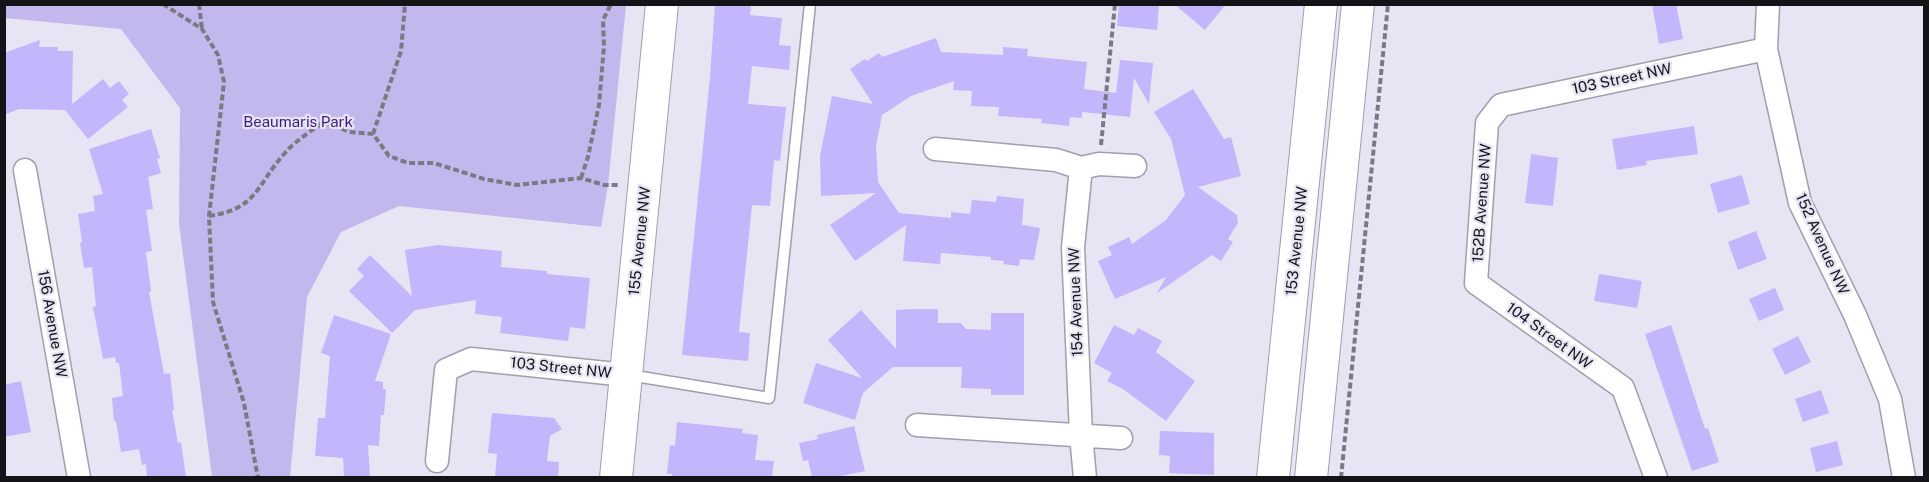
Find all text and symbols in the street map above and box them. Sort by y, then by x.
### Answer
street label: 103 Street NW [1571,60,1673,98]
park label: Beaumaris Park [243,113,353,131]
street label: 152B Avenue NW [1469,143,1495,263]
street label: 155 Avenue NW [625,185,655,297]
street label: 153 Avenue NW [1282,186,1312,296]
street label: 152 Avenue NW [1792,191,1852,297]
street label: 154 Avenue NW [1065,247,1087,357]
street label: 156 Avenue NW [34,269,70,379]
street label: 104 Street NW [1503,299,1595,373]
street label: 103 Street NW [510,354,612,382]

